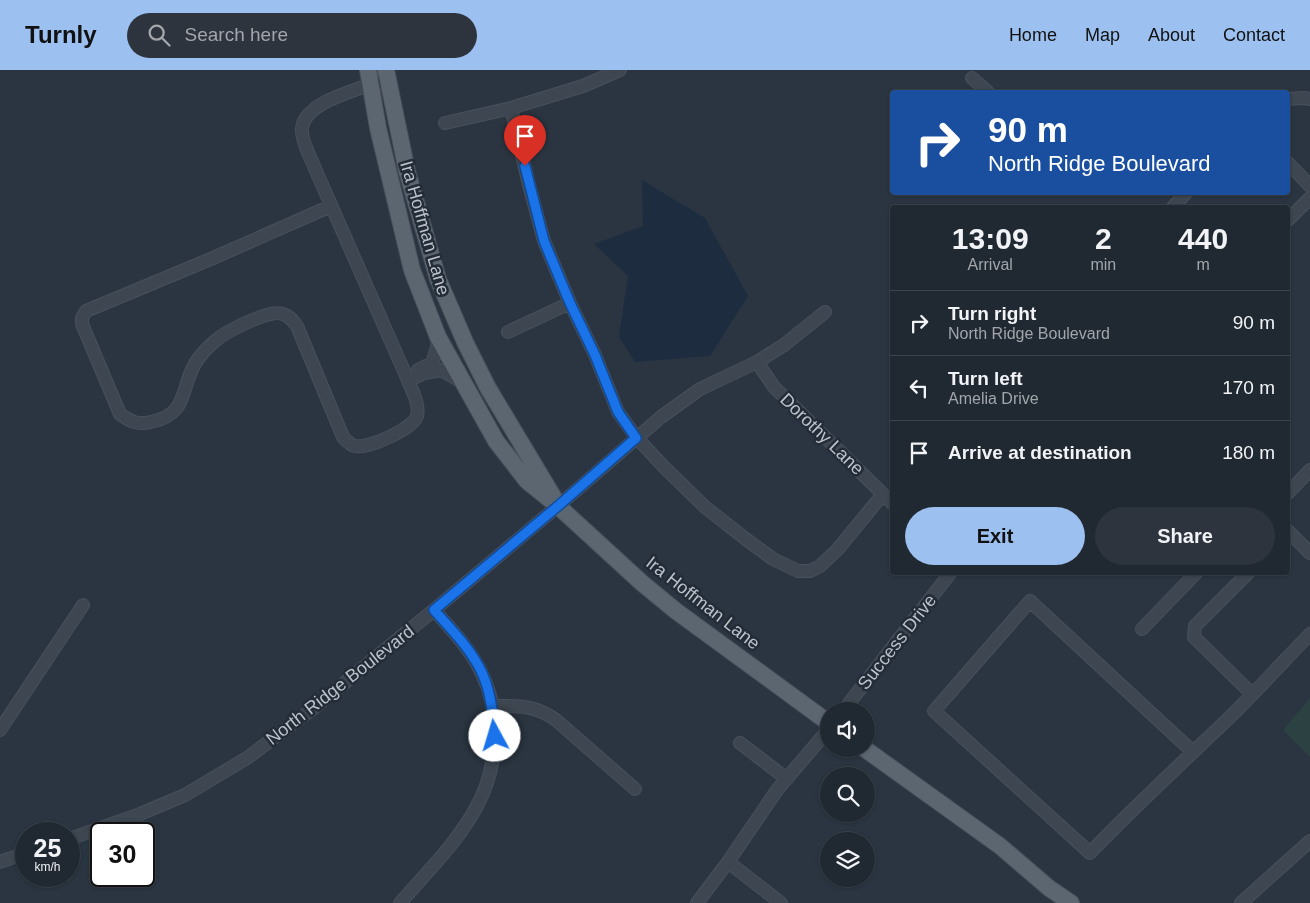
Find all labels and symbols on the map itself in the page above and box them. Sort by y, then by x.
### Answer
pin [504,115,546,166]
street label: Ira Hoffman Lane [396,159,454,297]
street label: Dorothy Lane [776,389,868,479]
street label: Ira Hoffman Lane [642,552,764,654]
street label: Success Drive [854,591,940,693]
street label: North Ridge Boulevard [262,621,418,749]
position arrow [468,709,520,761]
speed limit sign: 30 [90,822,155,887]

